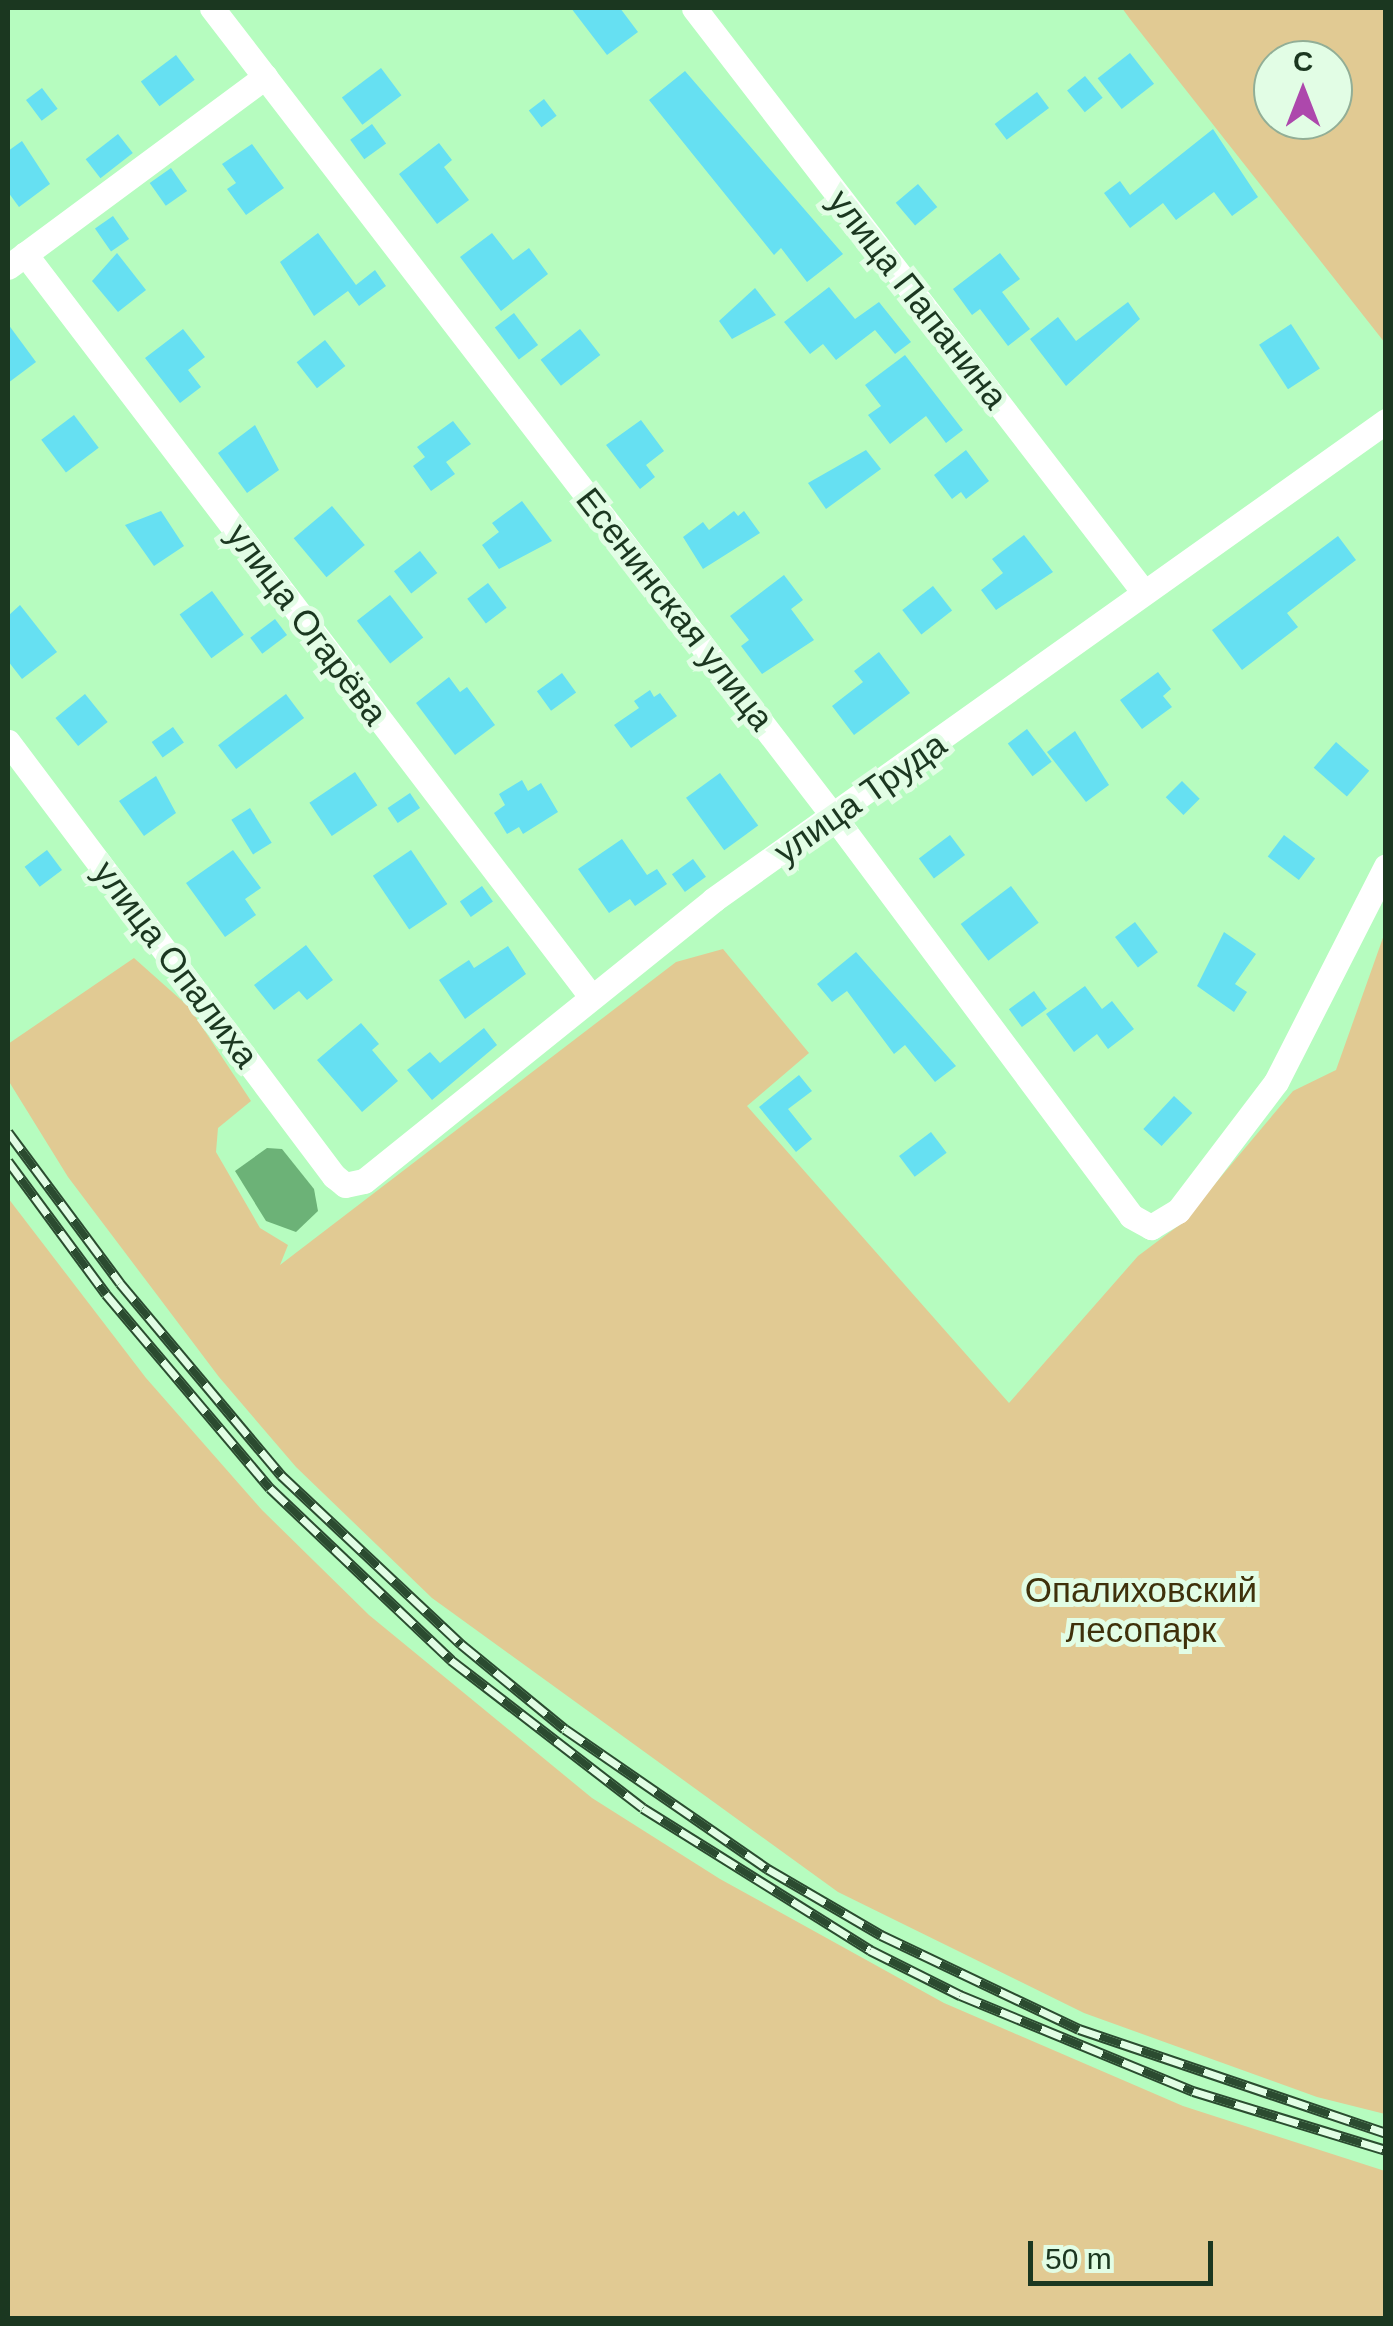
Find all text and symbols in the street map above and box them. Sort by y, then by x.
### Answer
north arrow [1253,40,1353,140]
text: С [1293,46,1313,77]
street label: улица Папанина [819,181,1017,417]
street label: Есенинская улица [567,479,783,739]
street label: улица Огарёва [218,515,396,733]
street label: улица Труда [766,723,954,873]
street label: улица Опалиха [85,852,267,1076]
park label: Опалиховский лесопарк [1025,1569,1257,1651]
scale bar [1033,2221,1218,2283]
text: 50 m [1045,2242,1112,2275]

